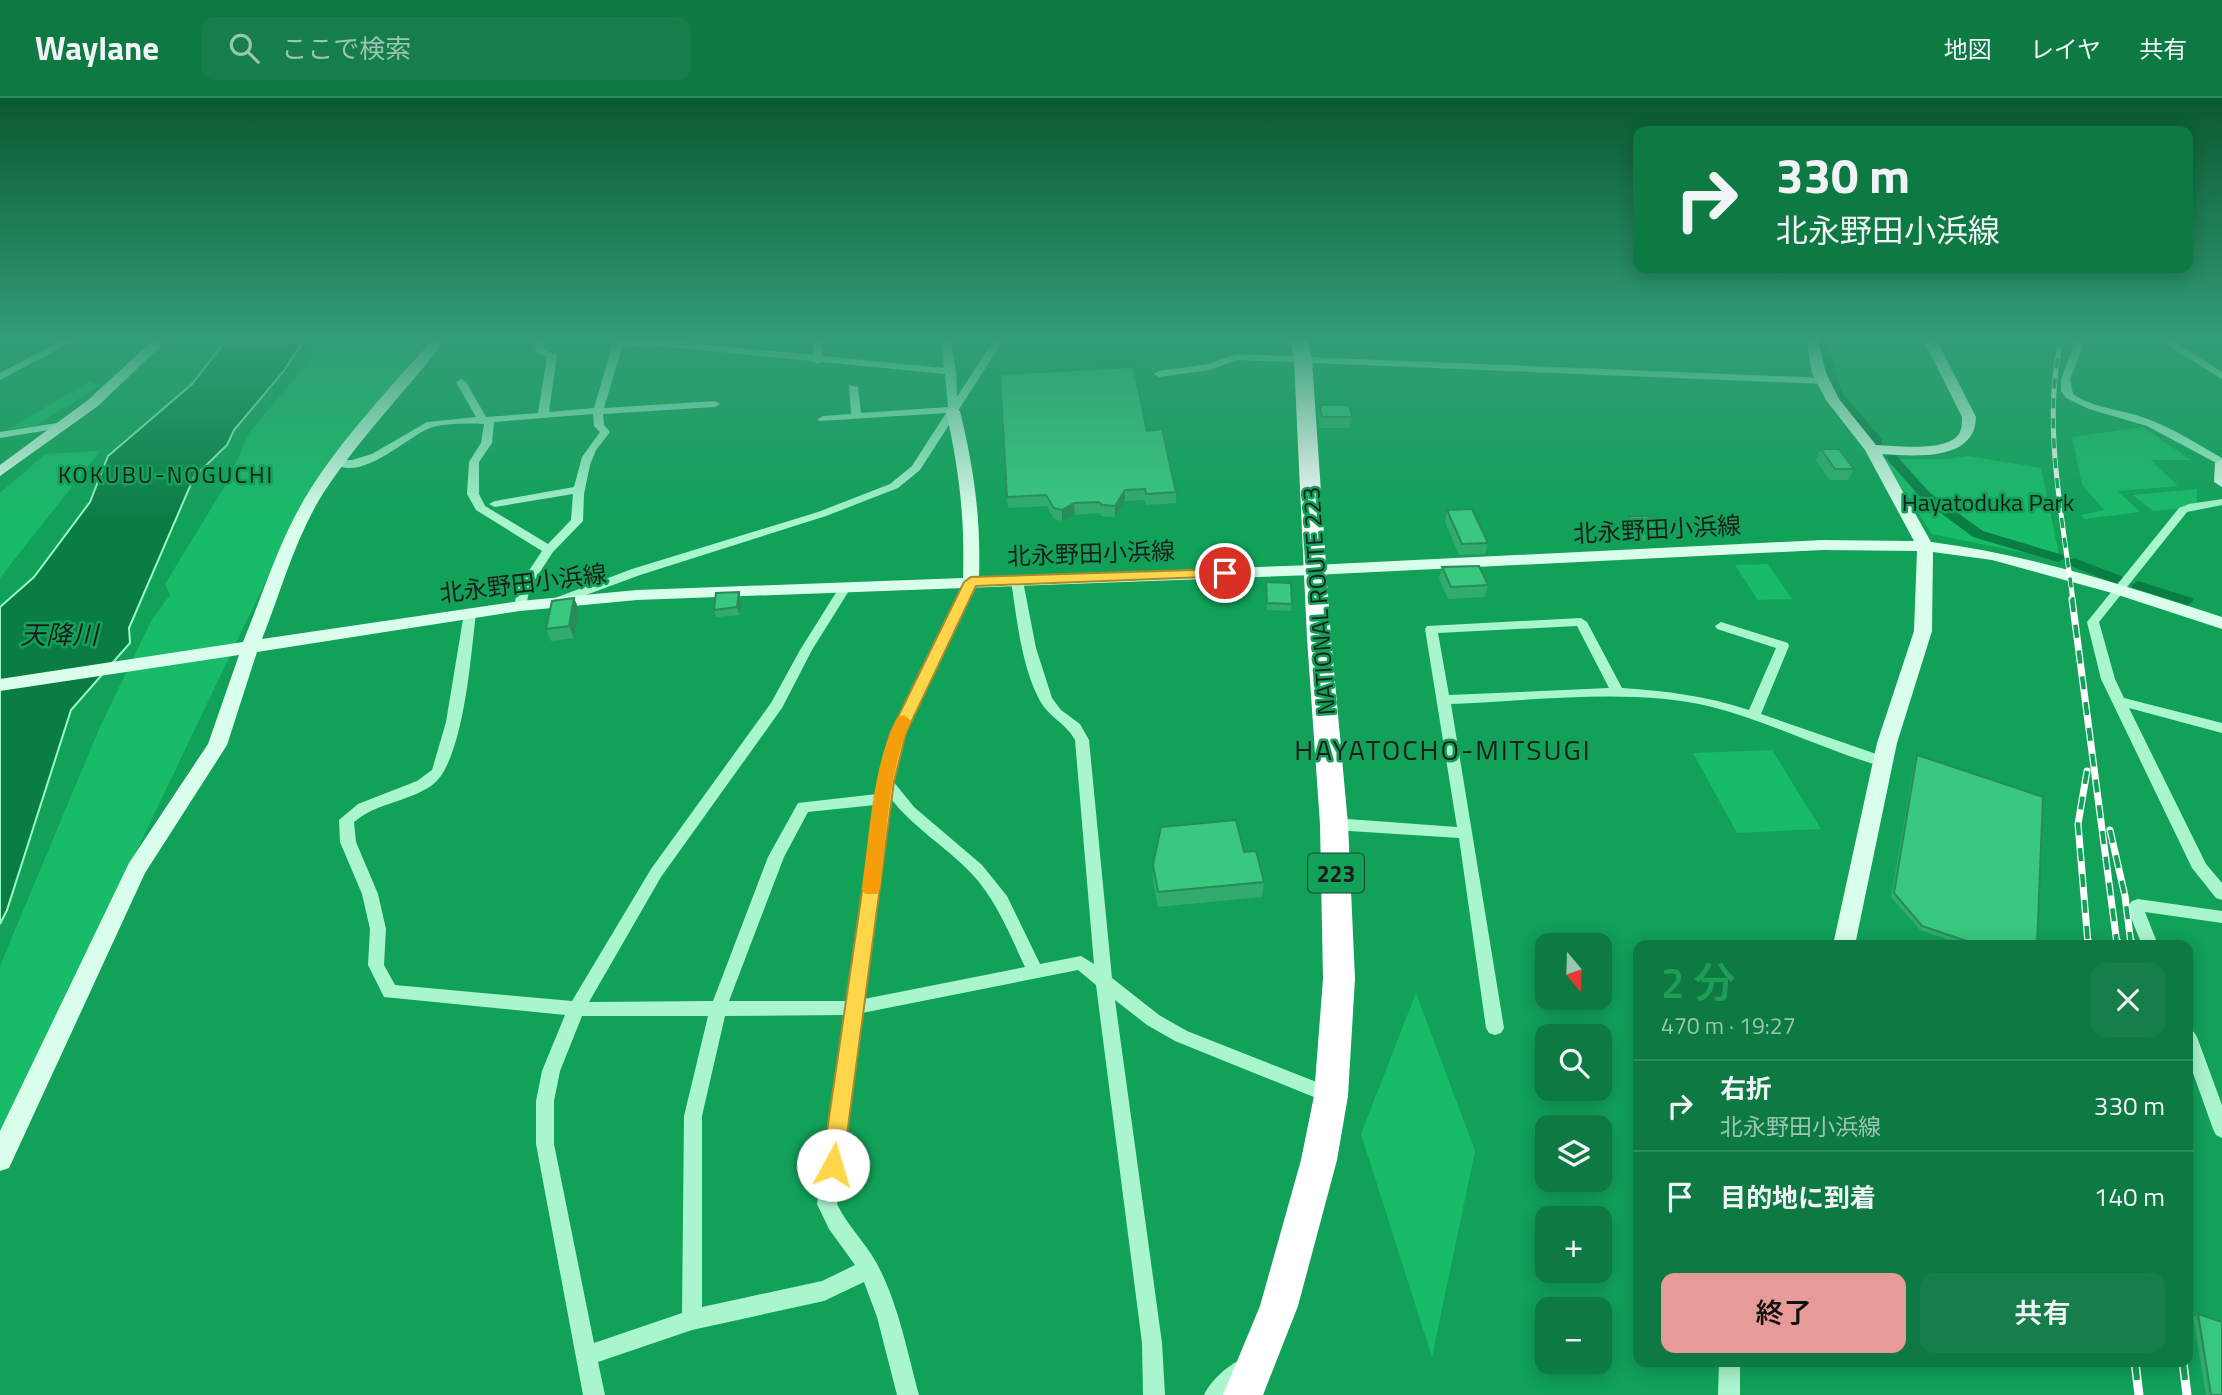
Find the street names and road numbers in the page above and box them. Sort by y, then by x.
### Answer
street label: NATIONAL ROUTE 223 [1292,486,1344,716]
street label: 北永野田小浜線 [1572,507,1742,551]
street label: 北永野田小浜線 [1006,532,1176,574]
street label: 北永野田小浜線 [437,555,609,611]
road number: 223 [1308,853,1364,892]

